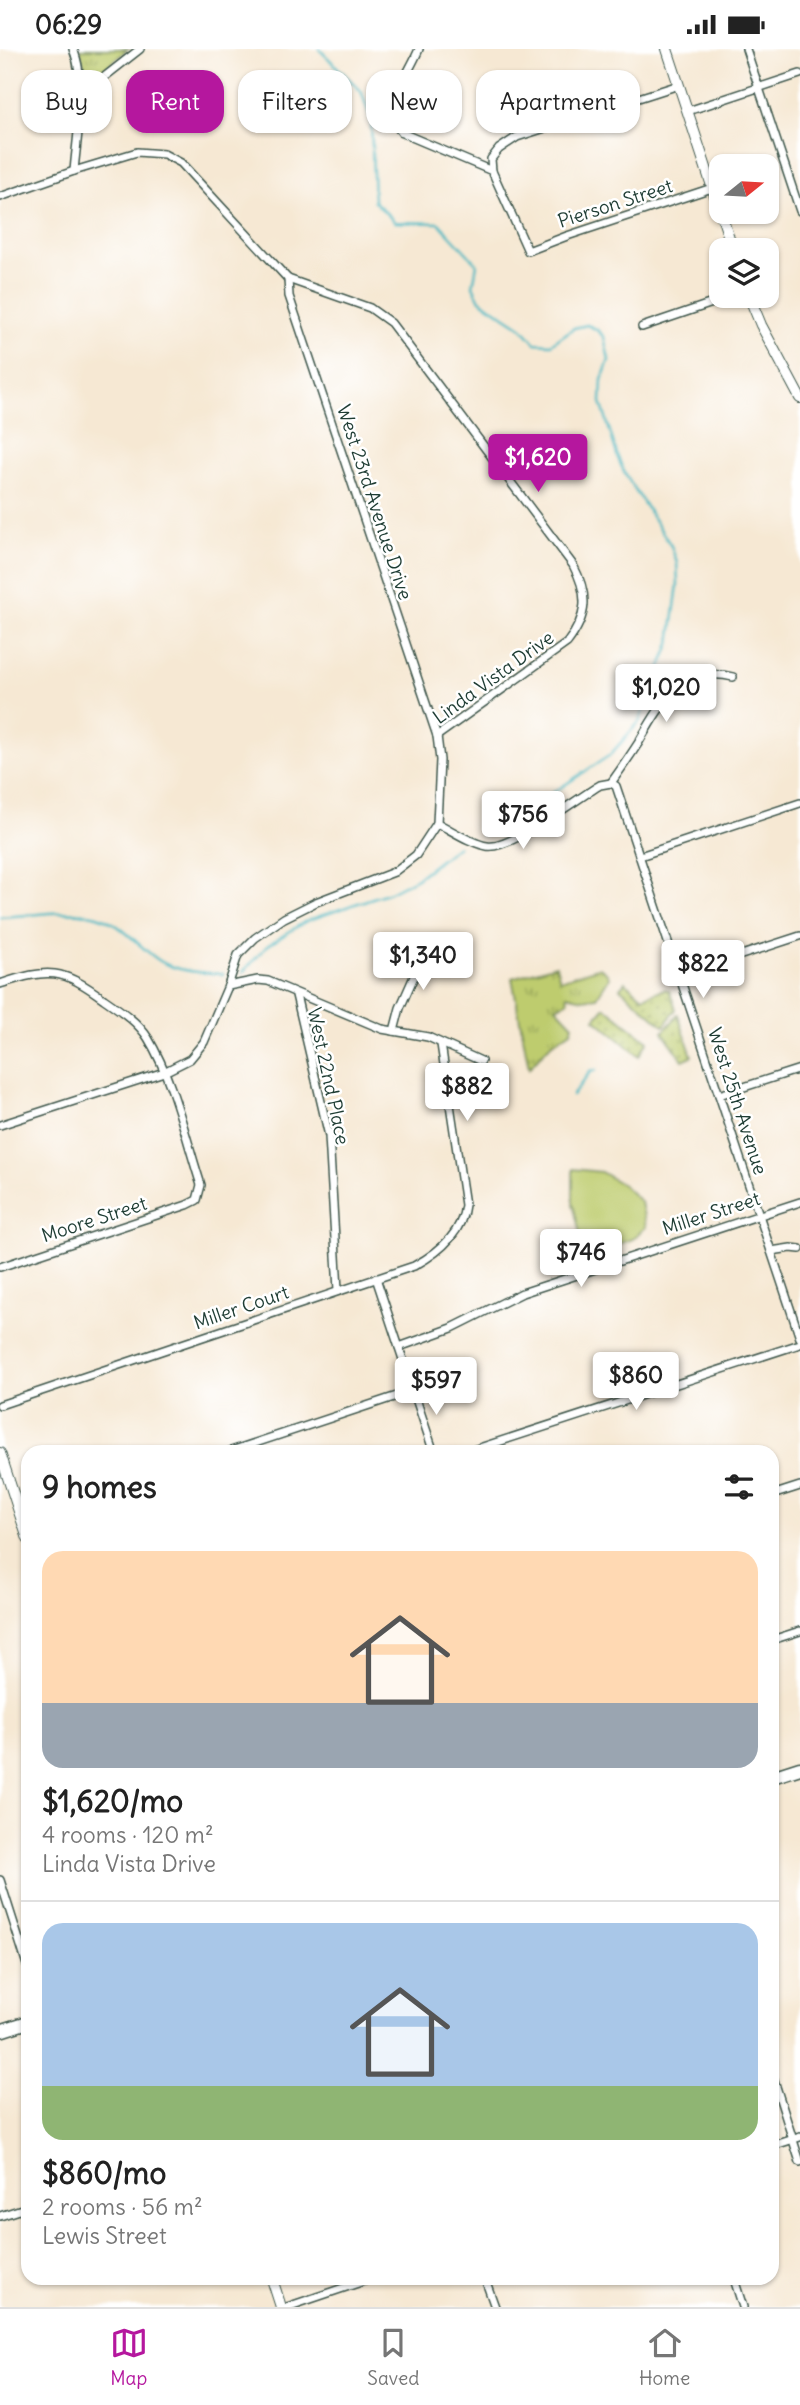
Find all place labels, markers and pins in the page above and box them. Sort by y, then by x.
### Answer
pin: $1,620 [481,435,595,494]
pin: $1,020 [609,665,723,724]
pin: $756 [482,791,564,851]
pin: $1,340 [366,933,480,992]
pin: $822 [662,941,744,1000]
pin: $882 [426,1063,508,1123]
pin: $746 [540,1229,622,1289]
pin: $860 [595,1353,677,1412]
pin: $597 [395,1357,477,1417]

